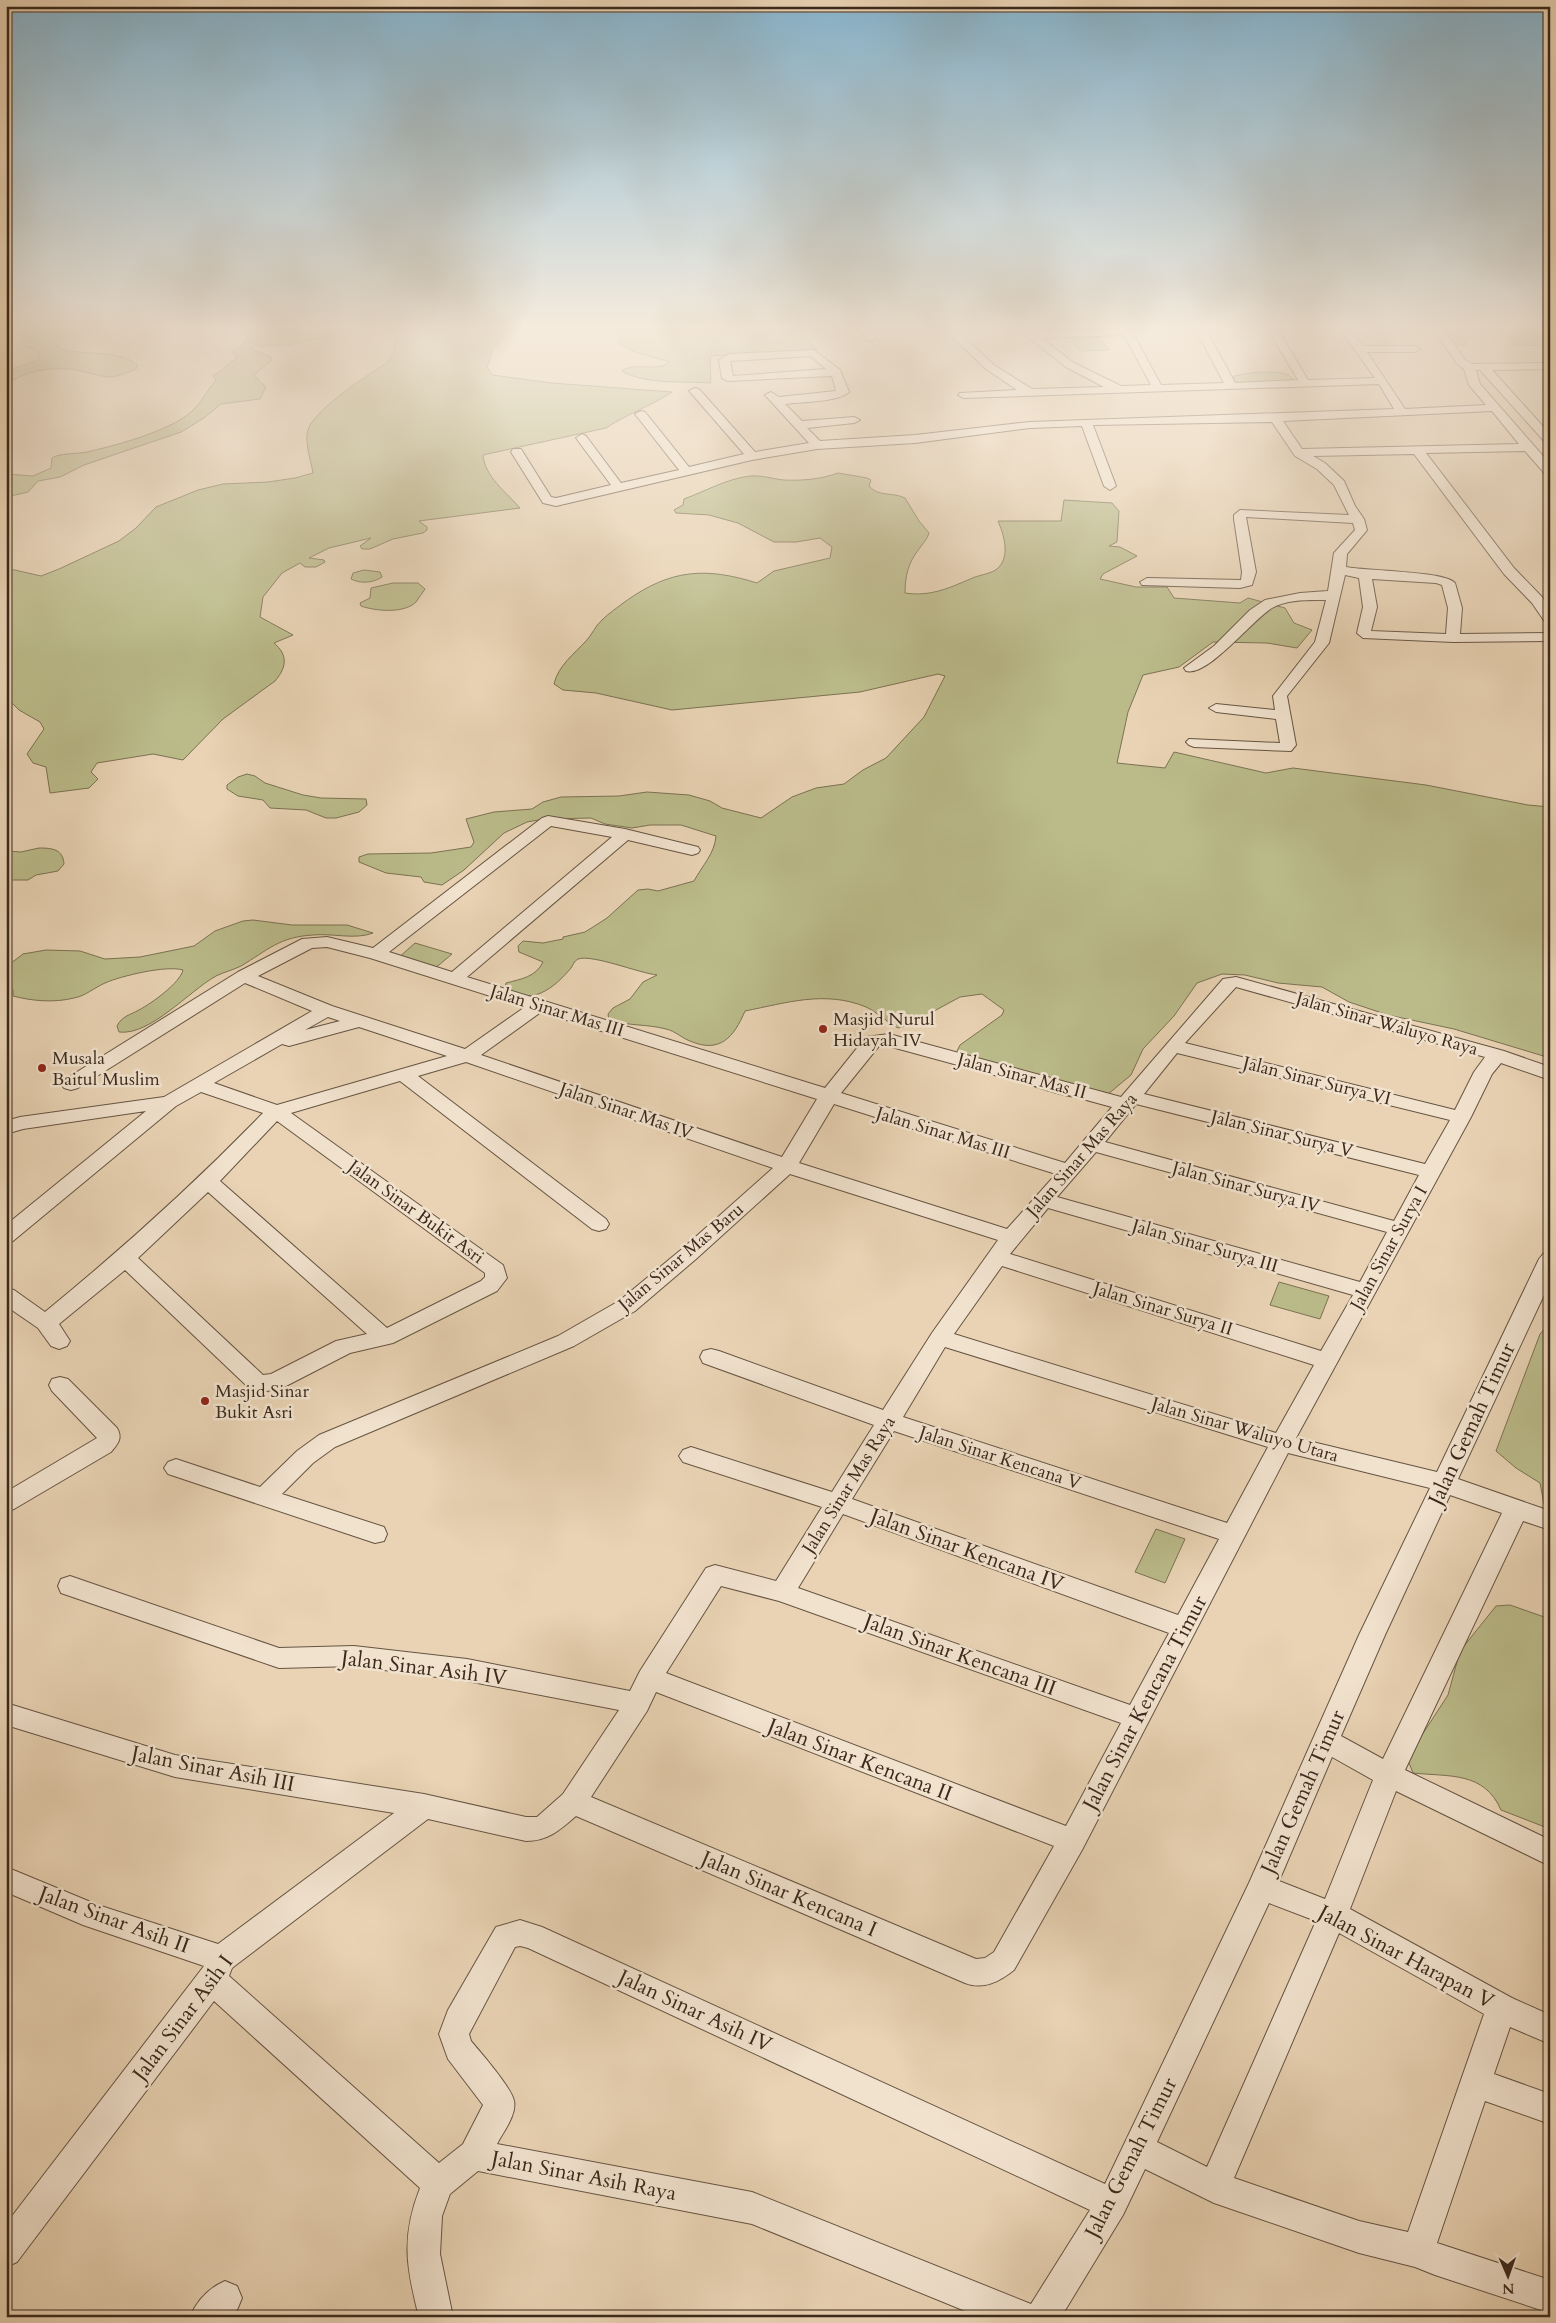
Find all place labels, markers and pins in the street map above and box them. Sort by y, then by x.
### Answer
place label: Masjid Nurul Hidayah IV [833,1007,935,1053]
marker: Masjid Nurul Hidayah IV [817,1023,829,1035]
place label: Musala Baitul Muslim [52,1046,161,1092]
marker: Musala Baitul Muslim [36,1062,48,1074]
place label: Masjid Sinar Bukit Asri [215,1379,309,1425]
marker: Masjid Sinar Bukit Asri [199,1395,211,1407]

